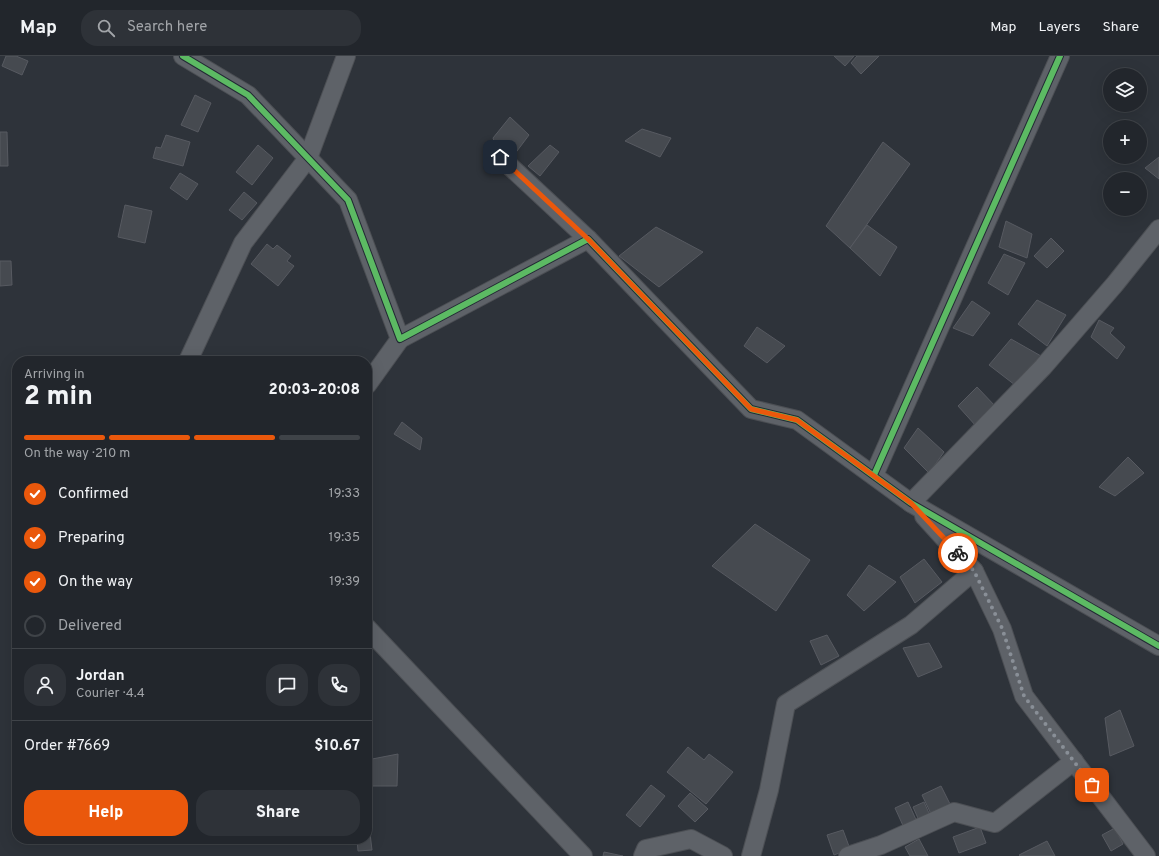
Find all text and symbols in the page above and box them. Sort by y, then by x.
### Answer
search box [81,10,361,46]
text: Map [20,16,57,40]
icon: search [95,17,117,39]
text: Search here [127,18,207,37]
text: Map [990,19,1016,36]
text: Layers [1038,19,1080,36]
text: Share [1102,19,1139,36]
map controls [1103,68,1147,216]
button: layers [1103,68,1147,112]
button: + [1103,120,1147,164]
pin [483,140,517,174]
icon: home [489,146,511,168]
button: − [1103,172,1147,216]
text: Arriving in [24,367,85,383]
text: 2 min [24,381,93,414]
text: 20:03–20:08 [269,381,360,400]
text: On the way · 210 m [24,446,130,462]
icon: check [24,483,46,505]
text: Confirmed [58,485,129,504]
text: 19:33 [329,486,360,502]
icon: check [24,527,46,549]
text: Preparing [58,529,125,548]
text: 19:35 [329,530,360,546]
courier [938,533,978,573]
icon: bike [947,542,969,564]
icon: check [24,571,46,593]
text: On the way [58,573,133,592]
text: 19:39 [329,574,360,590]
text: Delivered [58,617,122,636]
button: person [24,664,66,706]
button: chat [266,664,308,706]
button: phone [318,664,360,706]
text: Jordan [76,667,125,686]
text: Courier · 4.4 [76,686,145,702]
text: Order #7669 [24,737,110,756]
text: $10.67 [314,737,360,756]
pin [1075,768,1109,802]
icon: bag [1081,774,1103,796]
button: Help [24,790,188,836]
button: Share [196,790,360,836]

